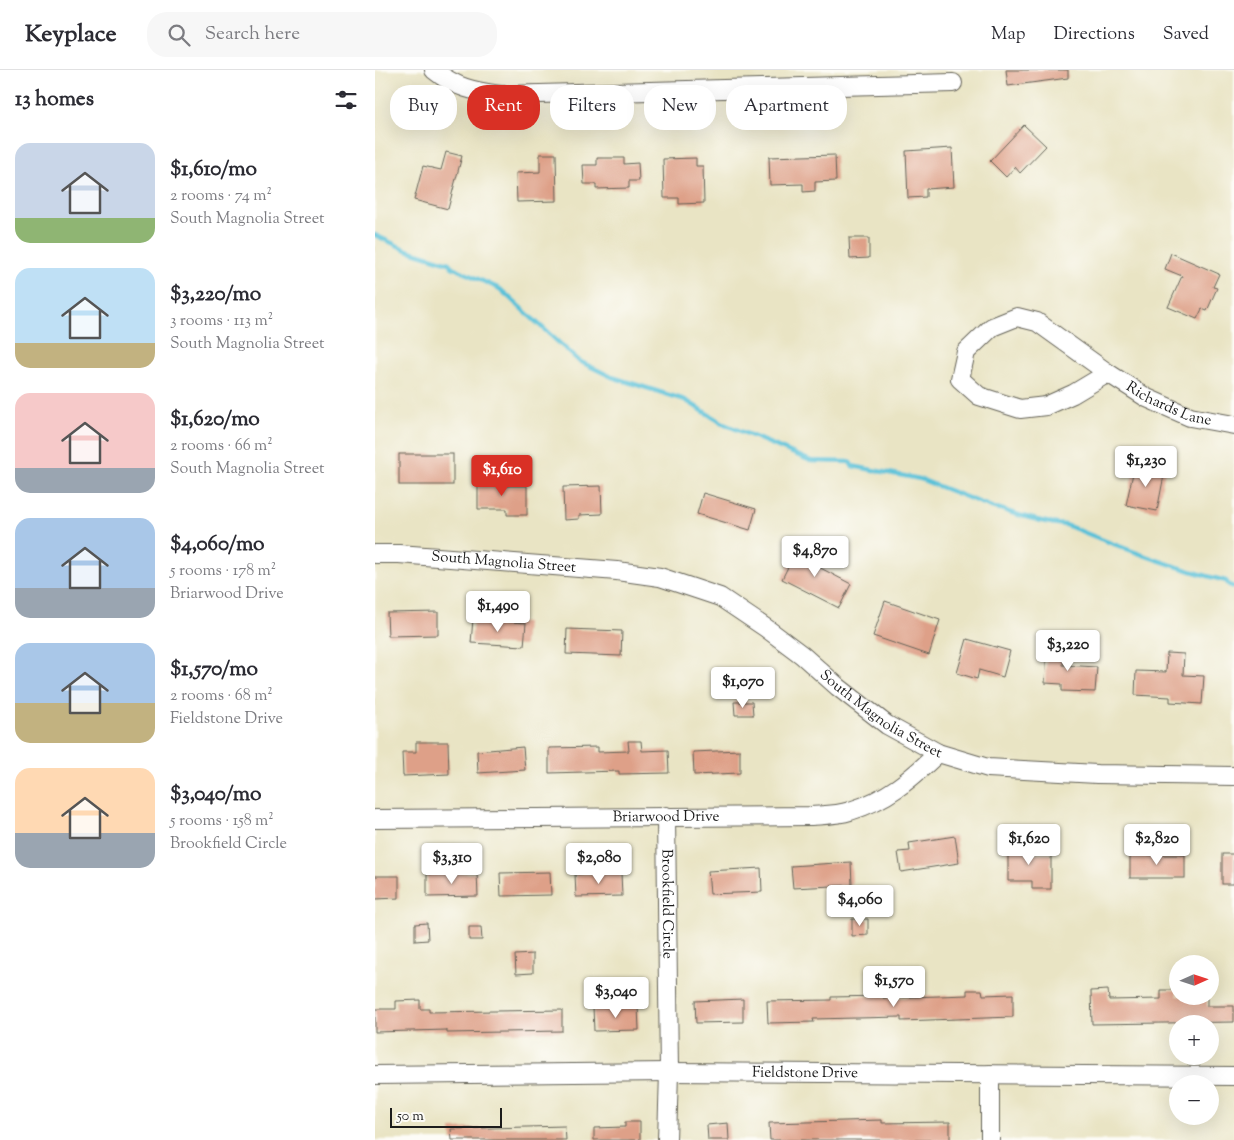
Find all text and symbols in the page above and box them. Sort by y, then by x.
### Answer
search box [147,12,497,57]
text: Keyplace [25,18,117,52]
icon: search [165,21,193,49]
text: Search here [205,21,300,48]
text: Map [991,22,1026,48]
text: Directions [1054,22,1135,48]
text: Saved [1163,22,1209,48]
text: 13 homes [15,85,94,115]
chip: Buy [390,85,457,130]
chip: Rent [467,85,540,130]
chip: Filters [550,85,634,130]
chip: New [644,85,716,130]
chip: Apartment [726,85,847,130]
icon: filters [332,86,360,114]
text: $1,610/mo [170,155,257,185]
icon: home [55,163,115,223]
text: 2 rooms · 74 m² [170,185,272,208]
text: South Magnolia Street [170,208,325,231]
text: $3,220/mo [170,280,261,310]
icon: home [55,288,115,348]
text: 3 rooms · 113 m² [170,310,273,333]
text: South Magnolia Street [170,333,325,356]
street label: Richards Lane [1122,377,1213,431]
text: $1,620/mo [170,405,260,435]
icon: home [55,413,115,473]
text: 2 rooms · 66 m² [170,435,273,458]
pin: $1,230 [1105,446,1187,488]
text: $1,230 [1126,450,1166,473]
pin: $1,610 [461,454,543,497]
text: South Magnolia Street [170,458,325,481]
text: $1,610 [482,459,522,482]
text: $4,060/mo [170,530,265,560]
pin: $4,870 [774,536,856,578]
icon: home [55,538,115,598]
text: $4,870 [793,540,837,563]
street label: South Magnolia Street [431,546,577,578]
text: 5 rooms · 178 m² [170,560,276,583]
text: Briarwood Drive [170,583,284,606]
pin: $1,490 [457,590,539,633]
text: $1,490 [477,595,519,618]
pin: $3,220 [1027,630,1109,672]
text: $3,220 [1047,634,1089,657]
text: $1,570/mo [170,655,258,685]
icon: home [55,663,115,723]
street label: South Magnolia Street [815,665,944,764]
pin: $1,070 [702,666,784,709]
text: $1,070 [722,671,764,694]
text: 2 rooms · 68 m² [170,685,273,708]
text: Fieldstone Drive [170,708,283,731]
text: $3,040/mo [170,780,261,810]
icon: home [55,788,115,848]
street label: Briarwood Drive [613,806,719,828]
text: 5 rooms · 158 m² [170,810,274,833]
pin: $1,620 [988,824,1070,866]
pin: $2,820 [1116,824,1198,866]
text: $1,620 [1008,828,1050,851]
text: $2,820 [1135,828,1179,851]
text: Brookfield Circle [170,833,287,856]
pin: $3,310 [411,842,493,885]
pin: $2,080 [558,842,640,885]
text: $3,310 [432,847,472,870]
text: $2,080 [577,847,621,870]
street label: Brookfield Circle [656,849,678,959]
pin: $4,060 [819,884,901,927]
text: $4,060 [837,889,883,912]
north arrow [1169,955,1219,1005]
map controls [1169,955,1219,1125]
pin: $1,570 [853,966,935,1008]
text: $1,570 [874,970,914,993]
pin: $3,040 [575,976,657,1019]
text: $3,040 [595,981,637,1004]
button: + [1169,1015,1219,1065]
street label: Fieldstone Drive [752,1062,858,1084]
button: − [1169,1075,1219,1125]
scale bar [390,1105,503,1128]
text: 50 m [397,1107,424,1127]

